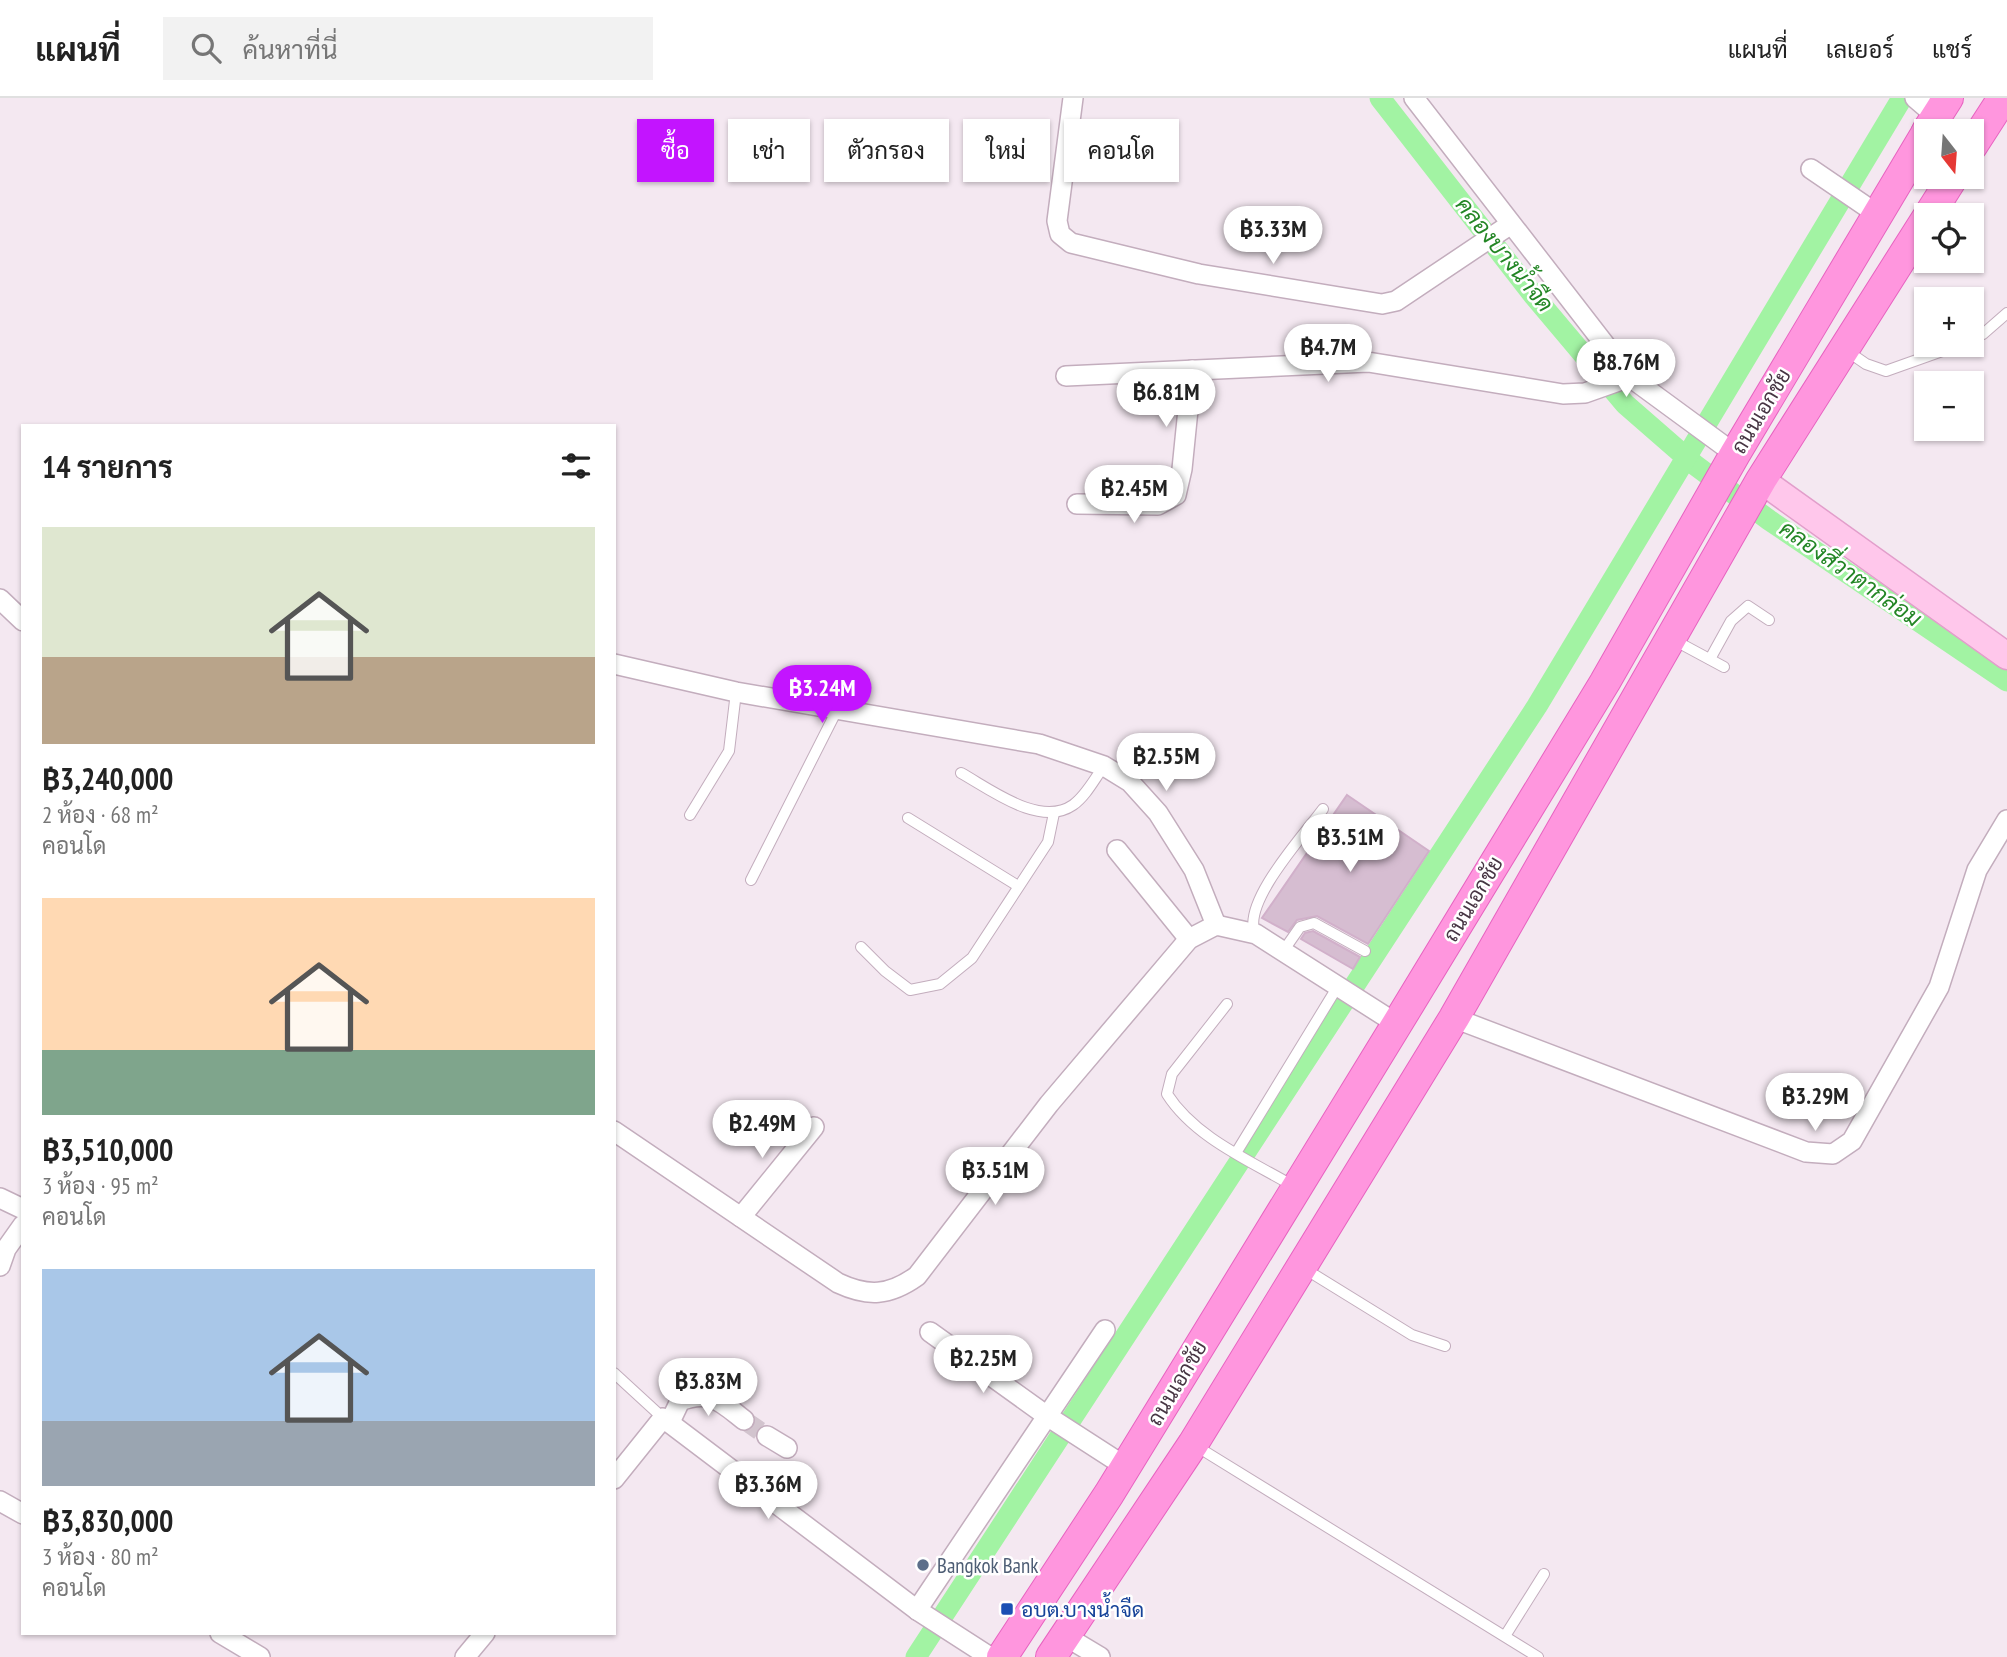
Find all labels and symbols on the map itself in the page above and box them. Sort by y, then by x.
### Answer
north arrow [1914,119,1984,189]
water label: คลองบางน้ำจืด [1450,187,1564,317]
pin: ฿3.33M [1216,206,1330,266]
pin: ฿4.7M [1279,324,1377,384]
pin: ฿8.76M [1569,340,1683,399]
street label: ถนนเอกชัย [1725,363,1797,459]
pin: ฿6.81M [1109,370,1223,429]
pin: ฿2.45M [1077,466,1191,525]
water label: คลองสี่วาตากล่อม [1774,508,1931,633]
pin: ฿3.24M [765,666,879,725]
pin: ฿2.55M [1109,734,1223,793]
pin: ฿3.51M [1293,814,1407,874]
street label: ถนนเอกชัย [1437,851,1509,947]
pin: ฿3.29M [1758,1074,1872,1133]
pin: ฿2.49M [705,1100,819,1160]
pin: ฿3.51M [938,1148,1052,1207]
street label: ถนนเอกชัย [1141,1335,1213,1431]
pin: ฿2.25M [926,1336,1040,1395]
pin: ฿3.83M [651,1358,765,1418]
pin: ฿3.36M [711,1462,825,1521]
place label: Bangkok Bank [937,1552,1038,1579]
marker: Bangkok Bank [915,1557,931,1573]
place label: อบต.บางน้ำจืด [1021,1592,1144,1623]
marker: อบต.บางน้ำจืด [999,1601,1015,1617]

